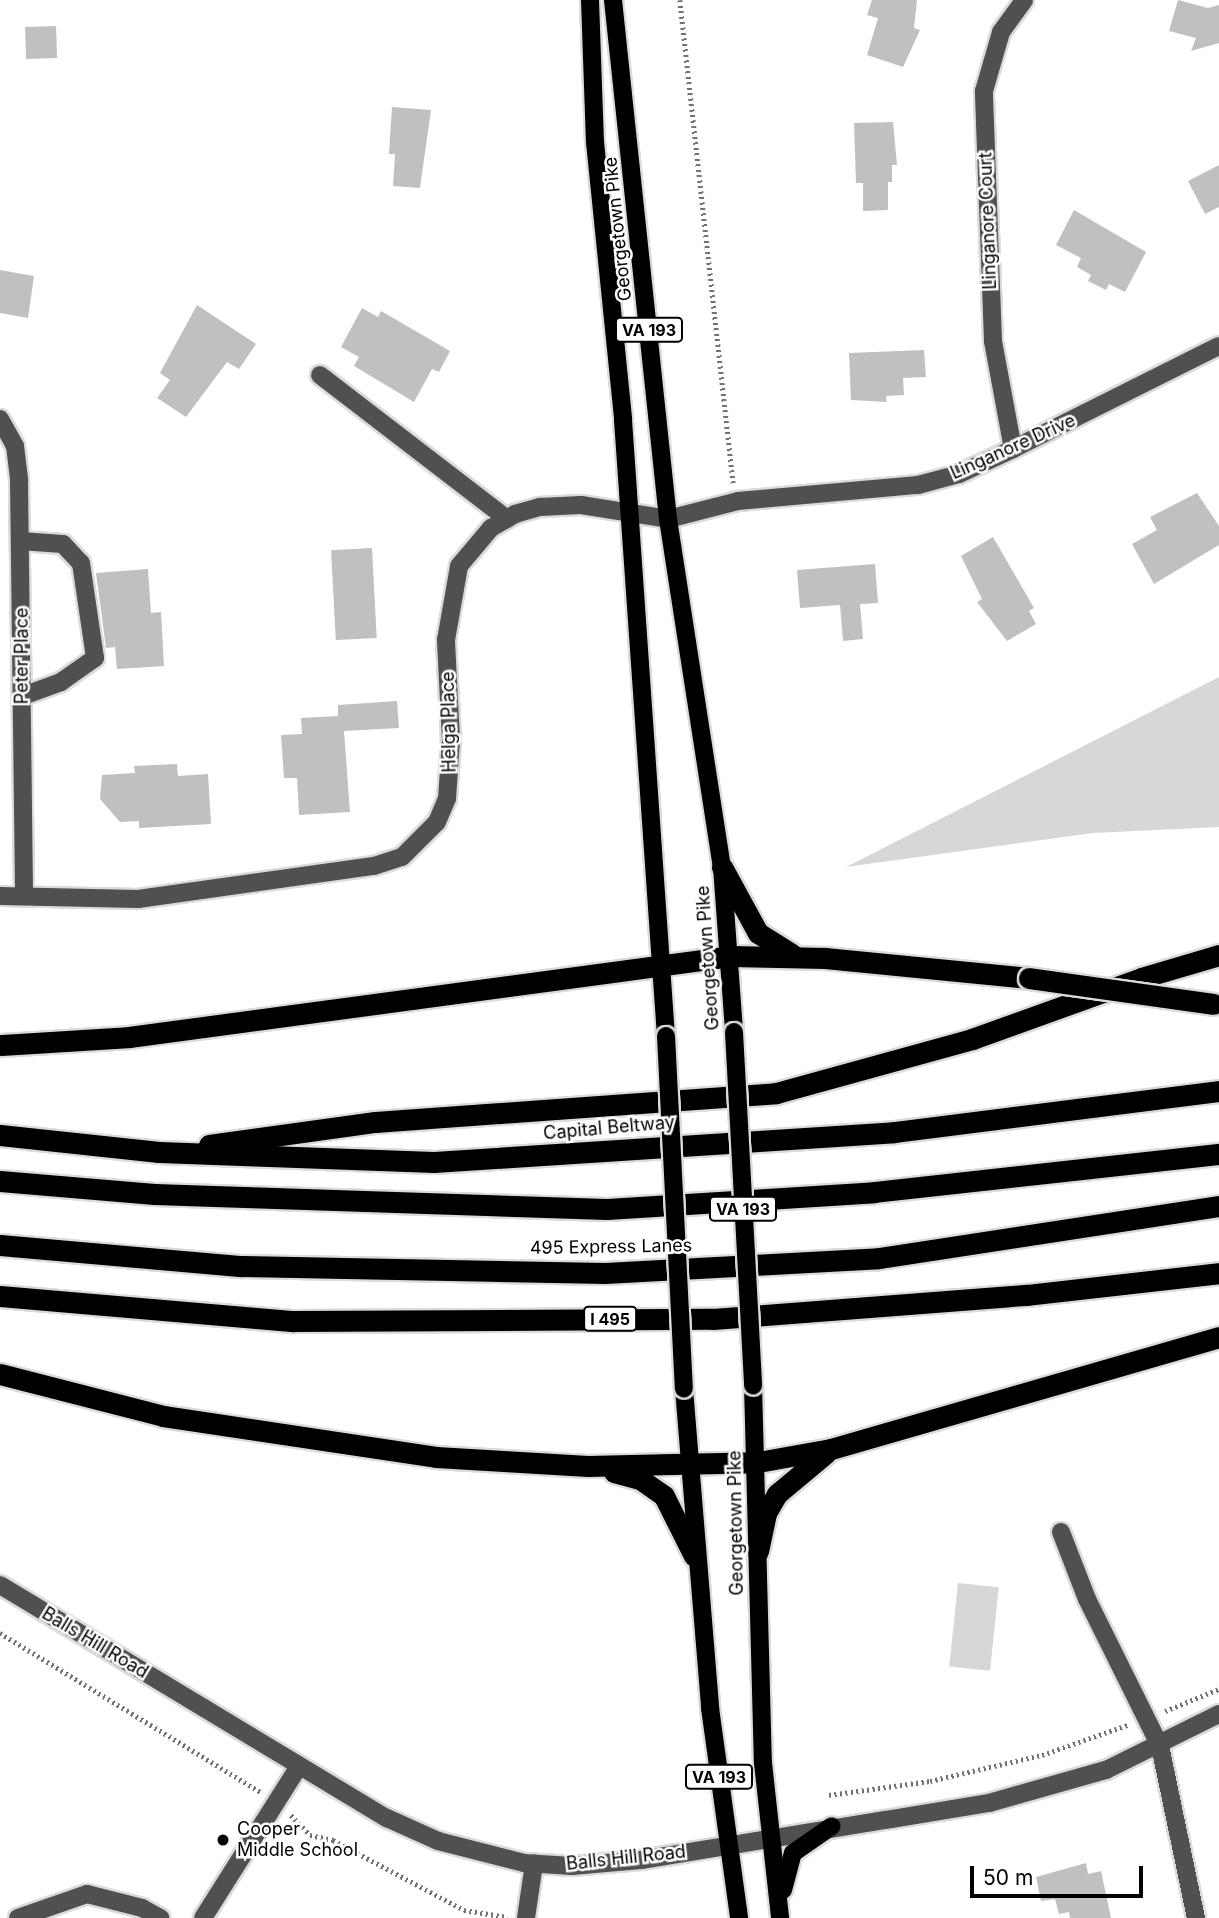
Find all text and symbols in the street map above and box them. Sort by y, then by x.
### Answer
street label: Linganore Court [975,152,1001,290]
street label: Georgetown Pike [600,156,636,302]
road number: VA 193 [614,318,684,342]
street label: Linganore Drive [947,410,1079,484]
street label: Peter Place [11,608,33,704]
street label: Helga Place [437,671,461,773]
street label: Georgetown Pike [692,885,724,1031]
street label: Capital Beltway [542,1111,676,1145]
road number: VA 193 [708,1196,778,1222]
street label: 495 Express Lanes [530,1235,692,1259]
road number: I 495 [582,1306,638,1331]
street label: Georgetown Pike [724,1450,748,1596]
street label: Balls Hill Road [38,1603,152,1683]
road number: VA 193 [684,1764,754,1790]
place label: Cooper Middle School [237,1819,358,1862]
marker: Cooper Middle School [215,1832,231,1848]
street label: Balls Hill Road [565,1841,687,1875]
scale bar [974,1852,1147,1896]
text: 50 m [983,1865,1033,1890]

